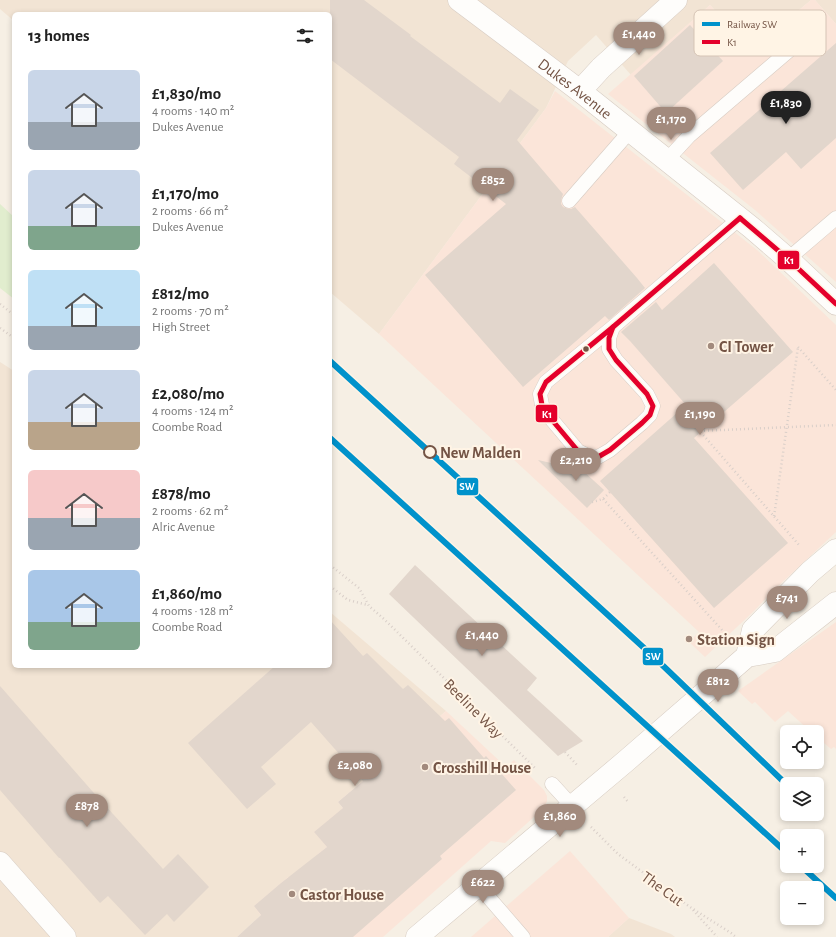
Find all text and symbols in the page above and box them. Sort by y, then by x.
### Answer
legend [694,10,826,56]
text: Railway SW [727,19,777,30]
pin: £1,440 [606,22,672,56]
icon: filters [294,25,316,47]
text: 13 homes [28,27,90,44]
text: £1,440 [622,28,656,41]
text: K1 [727,37,737,48]
street label: Dukes Avenue [535,56,615,122]
text: £1,830/mo [152,85,221,102]
icon: home [60,86,108,134]
pin: £1,830 [753,91,819,125]
text: £1,830 [770,97,802,110]
text: 4 rooms · 140 m² [152,105,234,118]
pin: £1,170 [638,107,704,141]
text: £1,170 [656,113,686,126]
text: Dukes Avenue [152,121,224,134]
pin: £852 [469,168,517,202]
text: £852 [481,174,505,187]
text: £1,170/mo [152,185,219,202]
icon: home [60,186,108,234]
text: 2 rooms · 66 m² [152,205,229,218]
text: Dukes Avenue [152,221,224,234]
line badge: K1 [777,250,800,270]
text: K1 [784,255,794,266]
text: £812/mo [152,285,209,302]
icon: home [60,286,108,334]
text: 2 rooms · 70 m² [152,305,229,318]
text: High Street [152,321,210,334]
place label: CI Tower [719,339,774,355]
marker: CI Tower [706,341,716,351]
unlabelled marker [581,344,591,354]
text: £2,080/mo [152,385,225,402]
icon: home [60,386,108,434]
pin: £1,190 [667,402,733,436]
line badge: K1 [535,404,558,423]
text: 4 rooms · 124 m² [152,405,233,418]
text: £1,190 [684,408,716,421]
text: K1 [542,409,552,420]
text: Coombe Road [152,421,222,434]
marker: New Malden [423,445,437,459]
place label: New Malden [440,445,521,461]
pin: £2,210 [543,448,609,482]
text: £2,210 [560,454,592,467]
line badge: SW [456,477,479,496]
text: SW [459,481,475,492]
text: £878/mo [152,485,211,502]
icon: home [60,486,108,534]
text: 2 rooms · 62 m² [152,505,228,518]
text: Alric Avenue [152,521,215,534]
text: £1,860/mo [152,585,222,602]
icon: home [60,586,108,634]
pin: £741 [763,586,811,620]
text: £741 [776,592,798,605]
text: 4 rooms · 128 m² [152,605,233,618]
text: Coombe Road [152,621,222,634]
pin: £1,440 [449,623,515,657]
text: £1,440 [465,629,499,642]
place label: Station Sign [697,632,775,648]
marker: Station Sign [684,634,694,644]
line badge: SW [642,647,664,666]
text: SW [645,651,661,662]
pin: £812 [694,669,742,703]
text: £812 [706,675,730,688]
street label: Beeline Way [440,676,506,742]
map controls [780,725,824,925]
button: locate [780,725,824,769]
pin: £2,080 [322,753,388,787]
text: £2,080 [338,759,372,772]
place label: Crosshill House [433,760,532,776]
marker: Crosshill House [420,762,430,772]
button: layers [780,777,824,821]
pin: £878 [63,794,111,828]
text: £878 [75,800,99,813]
pin: £1,860 [527,804,593,838]
text: £1,860 [544,810,576,823]
button: + [780,829,824,873]
street label: The Cut [639,868,686,909]
pin: £622 [459,870,507,904]
text: £622 [471,876,495,889]
button: − [780,881,824,925]
place label: Castor House [300,887,384,903]
marker: Castor House [287,889,297,899]

